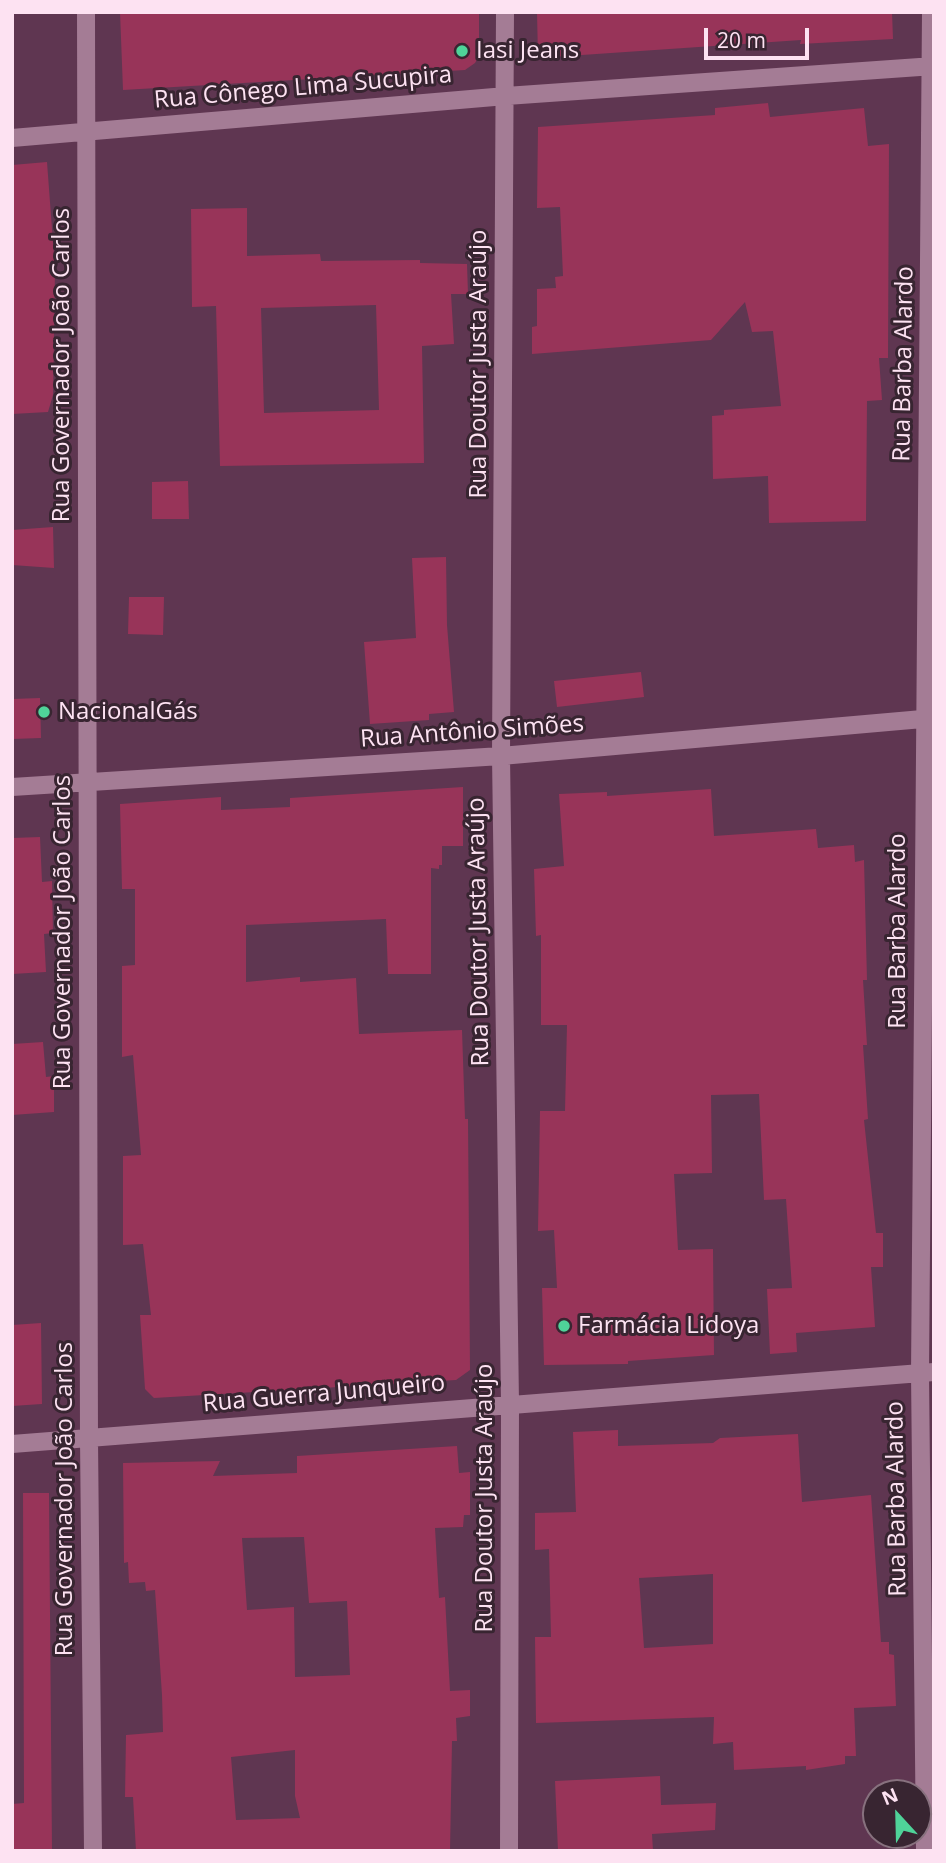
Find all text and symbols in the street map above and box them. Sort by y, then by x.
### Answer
scale bar [708,14,813,58]
text: 20 m [717,26,766,54]
place label: Iasi Jeans [476,37,579,65]
marker: Iasi Jeans [454,43,470,59]
street label: Rua Cônego Lima Sucupira [153,61,453,115]
street label: Rua Governador João Carlos [48,208,76,522]
street label: Rua Doutor Justa Araújo [465,230,493,498]
street label: Rua Barba Alardo [888,266,920,462]
place label: NacionalGás [58,698,198,726]
marker: NacionalGás [36,704,52,720]
street label: Rua Antônio Simões [359,710,585,754]
street label: Rua Governador João Carlos [49,775,77,1089]
street label: Rua Doutor Justa Araújo [462,797,496,1067]
street label: Rua Barba Alardo [884,833,912,1029]
place label: Farmácia Lidoya [578,1312,759,1340]
marker: Farmácia Lidoya [556,1318,572,1334]
street label: Rua Governador João Carlos [51,1342,79,1656]
street label: Rua Doutor Justa Araújo [471,1364,499,1632]
street label: Rua Guerra Junqueiro [202,1369,446,1419]
street label: Rua Barba Alardo [881,1401,913,1597]
north arrow [862,1779,932,1849]
text: N [878,1781,902,1811]

